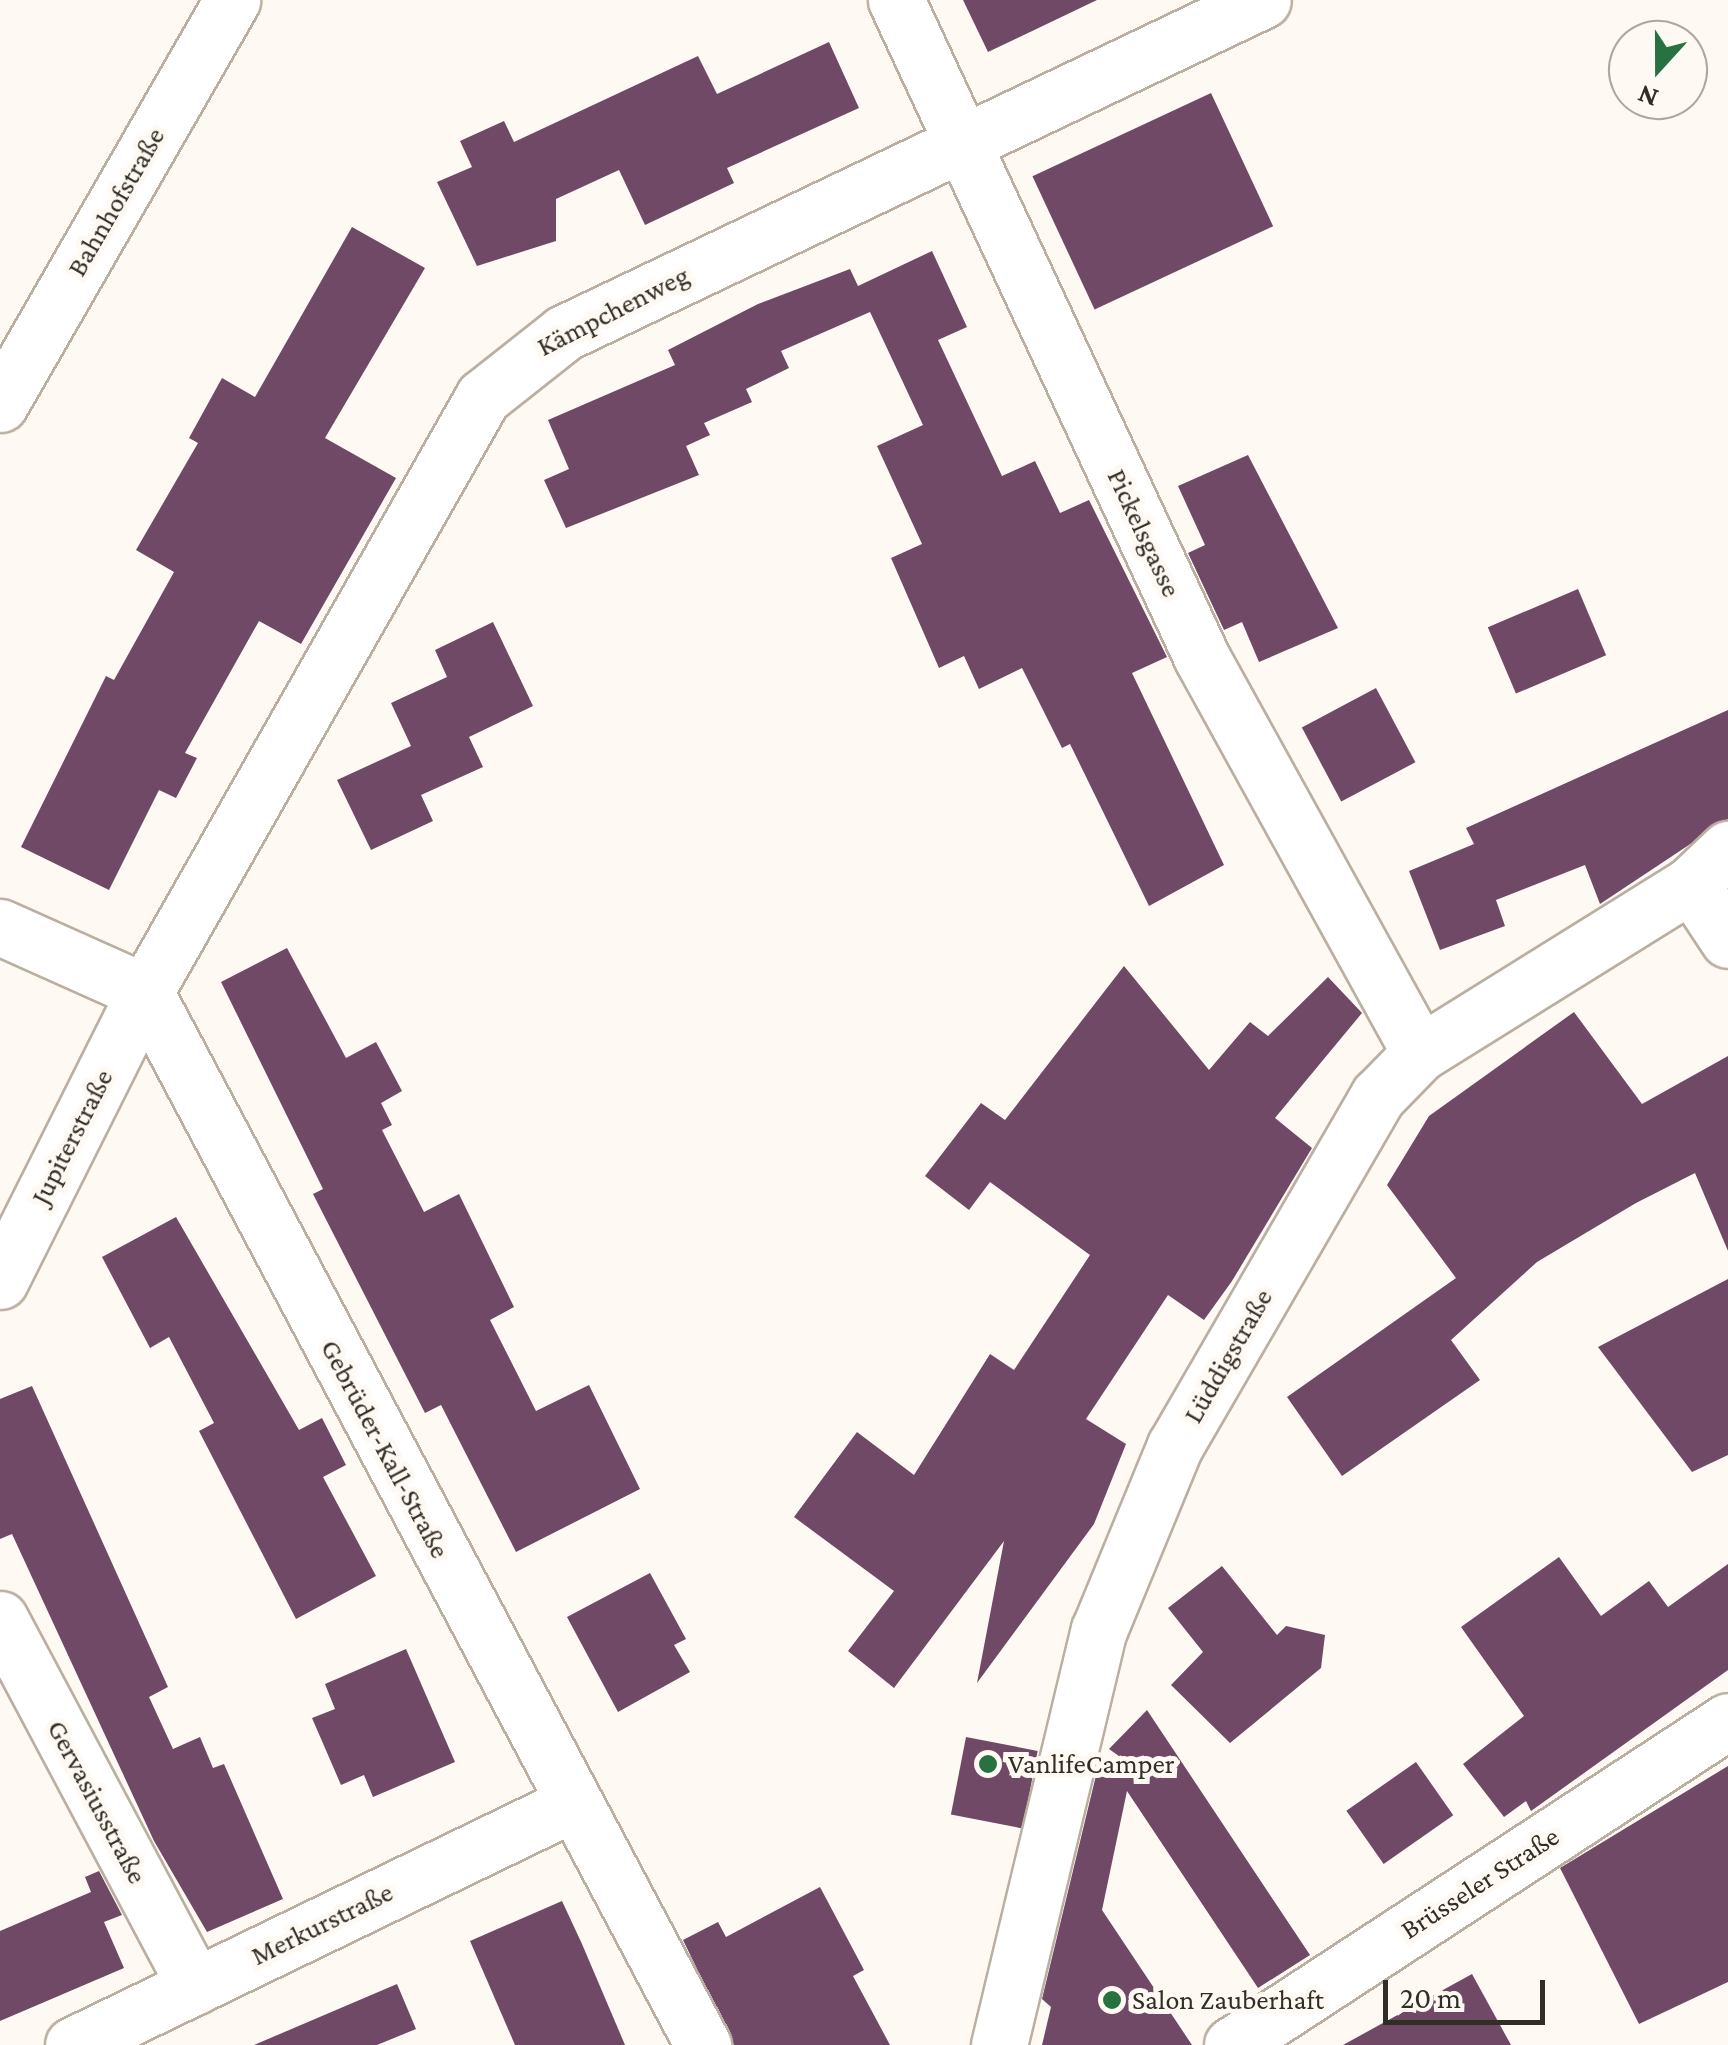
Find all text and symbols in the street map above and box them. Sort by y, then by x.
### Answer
north arrow [1608,20,1708,120]
text: N [1633,79,1662,114]
street label: Bahnhofstraße [60,122,172,282]
street label: Kämpchenweg [531,258,695,364]
street label: Pickelsgasse [1100,464,1188,602]
street label: Jupiterstraße [24,1064,120,1210]
street label: Lüddigstraße [1176,1283,1280,1429]
street label: Gebrüder-Kall-Straße [313,1334,457,1564]
street label: Gervasiusstraße [40,1714,154,1890]
place label: VanlifeCamper [1008,1747,1175,1781]
marker: VanlifeCamper [977,1753,999,1775]
street label: Brüsseler Straße [1395,1819,1565,1947]
street label: Merkurstraße [246,1875,398,1973]
scale bar [1388,1960,1550,2022]
text: 20 m [1400,1981,1461,2014]
place label: Salon Zauberhaft [1132,1983,1324,2017]
marker: Salon Zauberhaft [1101,1989,1123,2011]

